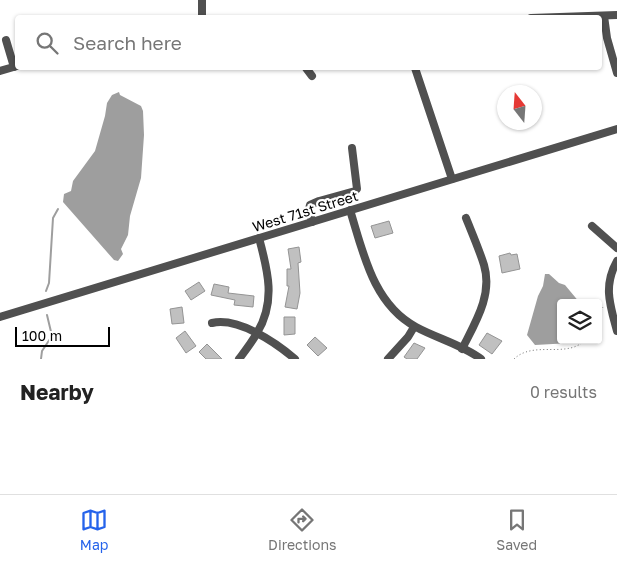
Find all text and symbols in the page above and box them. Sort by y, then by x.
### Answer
search box [15,15,602,70]
icon: search [33,29,61,57]
text: Search here [73,31,182,54]
north arrow [497,85,542,130]
street label: West 71st Street [250,187,360,235]
map controls [557,299,602,344]
button: layers [557,299,602,344]
scale bar [15,324,110,347]
text: 100 m [22,327,62,344]
text: Nearby [20,379,94,405]
text: 0 results [530,382,597,402]
tab: Map [80,506,108,553]
tab: Directions [268,506,337,553]
tab: Saved [496,506,537,553]

